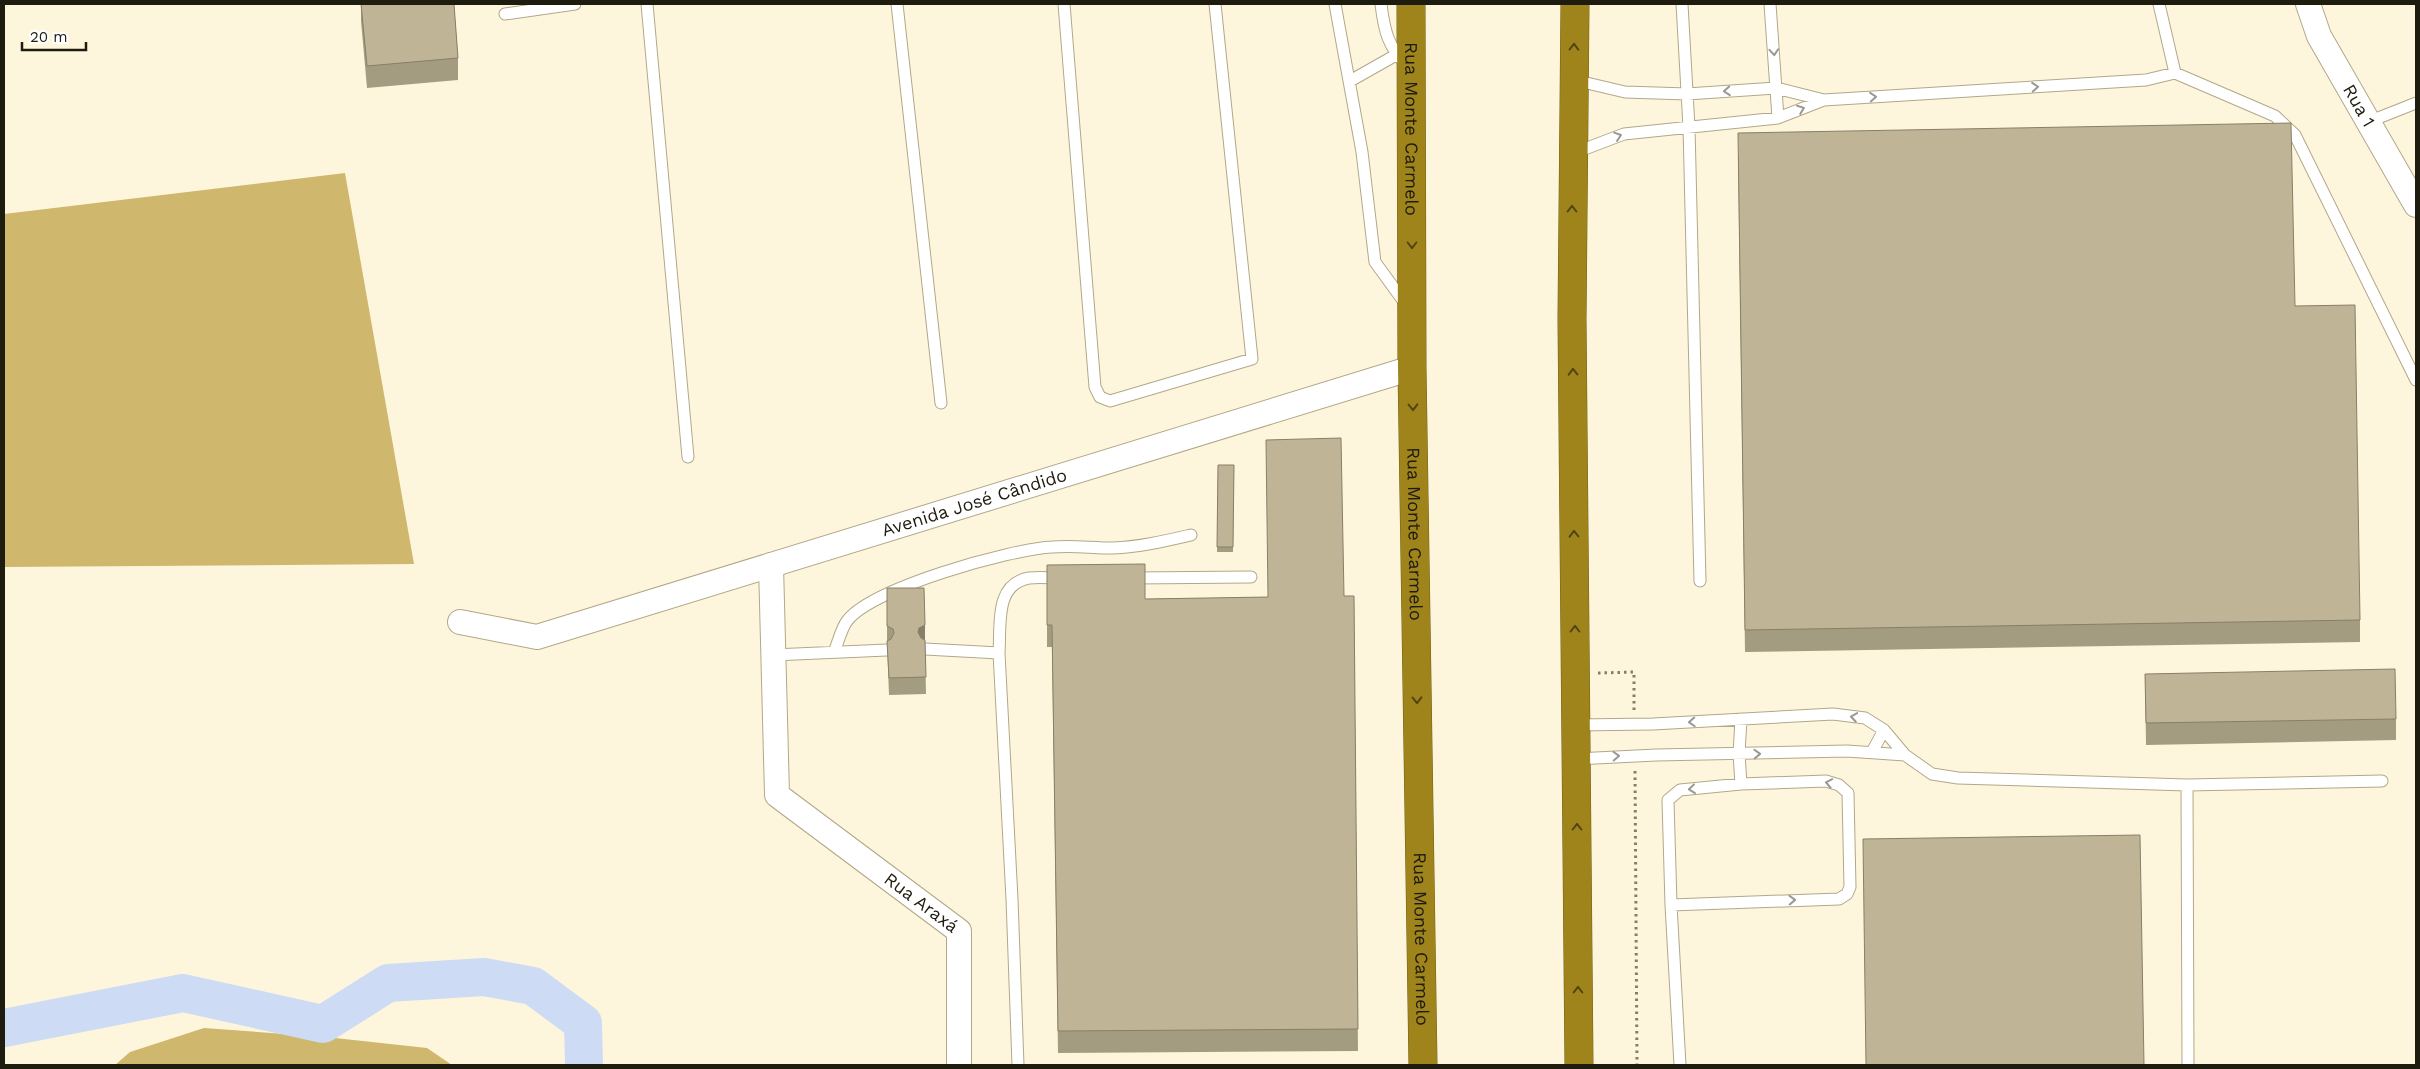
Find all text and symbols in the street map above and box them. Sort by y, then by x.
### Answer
scale bar [22,20,86,52]
text: 20 m [30,28,68,46]
street label: Rua Monte Carmelo [1401,42,1423,216]
one-way arrow [1569,43,1580,51]
one-way arrow [1768,49,1779,57]
street label: Rua 1 [2339,80,2380,130]
one-way arrow [2032,81,2040,92]
one-way arrow [1723,86,1731,97]
one-way arrow [1869,91,1877,102]
one-way arrow [1796,105,1805,115]
one-way arrow [1613,132,1622,142]
one-way arrow [1567,205,1577,213]
one-way arrow [1407,242,1417,249]
one-way arrow [1568,368,1578,376]
one-way arrow [1408,404,1418,412]
street label: Rua Monte Carmelo [1403,447,1427,621]
street label: Avenida José Cândido [879,464,1069,540]
one-way arrow [1569,530,1579,538]
one-way arrow [1570,624,1580,632]
one-way arrow [1412,696,1422,704]
one-way arrow [1850,712,1858,722]
one-way arrow [1688,717,1696,728]
one-way arrow [1754,749,1762,759]
one-way arrow [1612,751,1620,762]
one-way arrow [1825,778,1834,788]
one-way arrow [1688,783,1696,794]
one-way arrow [1572,823,1582,830]
street label: Rua Monte Carmelo [1410,852,1433,1026]
street label: Rua Araxá [880,868,963,937]
one-way arrow [1788,895,1796,906]
one-way arrow [1573,985,1583,993]

